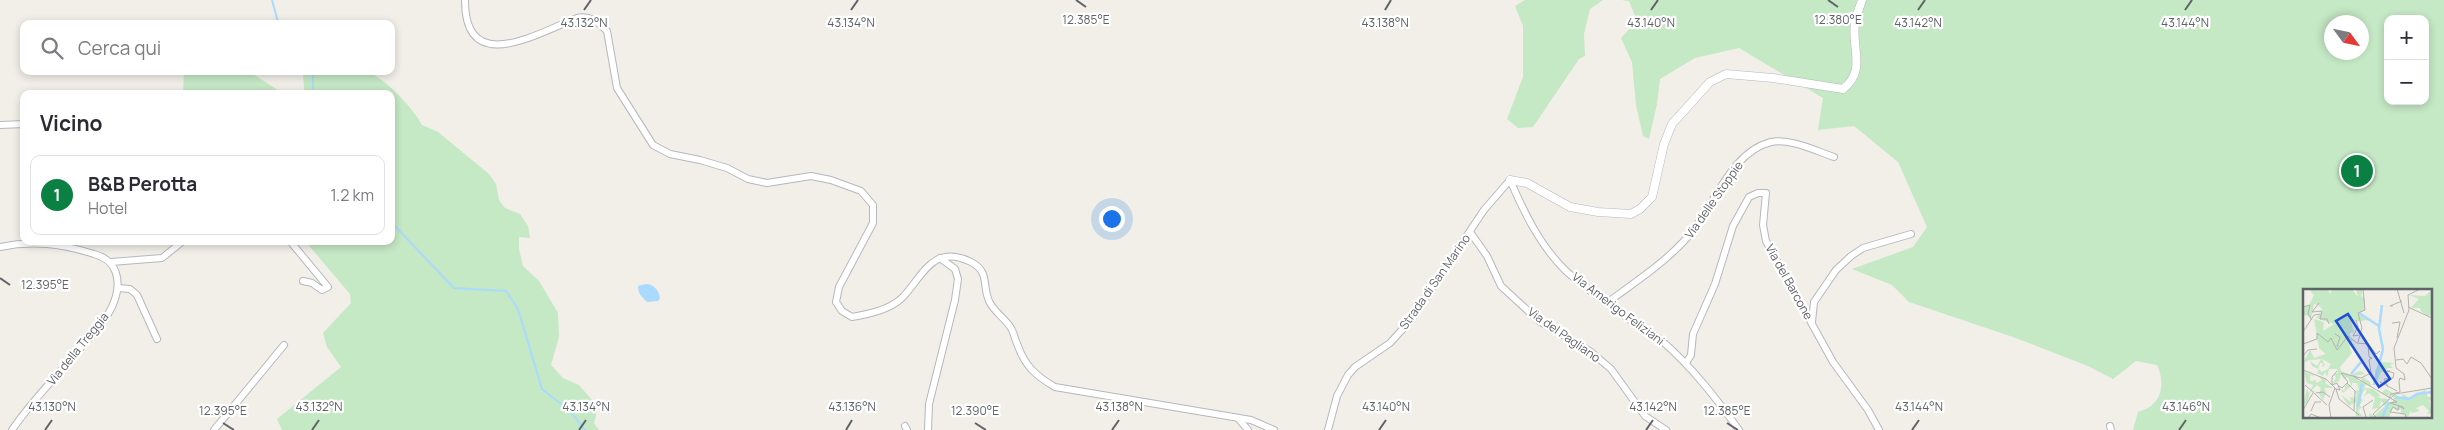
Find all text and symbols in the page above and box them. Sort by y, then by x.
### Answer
text: 12.385°E [1062,11,1110,28]
text: 12.380°E [1814,11,1862,28]
text: 43.132°N [560,14,608,31]
text: 43.134°N [827,14,875,31]
text: 43.138°N [1361,14,1409,31]
text: 43.140°N [1627,14,1675,31]
text: 43.142°N [1894,14,1942,31]
text: 43.144°N [2161,14,2209,31]
north arrow [2324,15,2369,60]
map controls [2384,15,2429,105]
button: + [2384,15,2429,60]
search box [20,20,395,75]
icon: search [38,34,66,62]
text: Cerca qui [78,35,161,61]
button: − [2384,60,2429,105]
text: Vicino [40,109,103,137]
pin: 1 [2341,152,2373,190]
street label: Via delle Stoppie [1680,158,1747,242]
text: B&B Perotta [88,171,197,197]
text: 1 [53,184,61,206]
text: 1.2 km [331,184,374,206]
text: Hotel [88,197,128,219]
your location [1099,206,1125,232]
street label: Strada di San Marino [1395,231,1474,333]
street label: Via del Barcone [1762,241,1817,323]
street label: Via Amerigo Feliziani [1569,268,1668,349]
text: 12.395°E [21,276,69,293]
inset map [2303,289,2432,418]
street label: Via del Pagliano [1524,303,1604,366]
street label: Via della Treggia [43,309,112,389]
text: 43.130°N [28,398,76,415]
text: 43.132°N [295,398,343,415]
text: 43.134°N [562,398,610,415]
text: 43.136°N [828,398,876,415]
text: 43.138°N [1095,398,1143,415]
text: 43.140°N [1362,398,1410,415]
text: 43.142°N [1629,398,1677,415]
text: 43.144°N [1895,398,1943,415]
text: 43.146°N [2162,398,2210,415]
text: 12.395°E [199,402,247,419]
text: 12.390°E [951,402,999,419]
text: 12.385°E [1703,402,1751,419]

